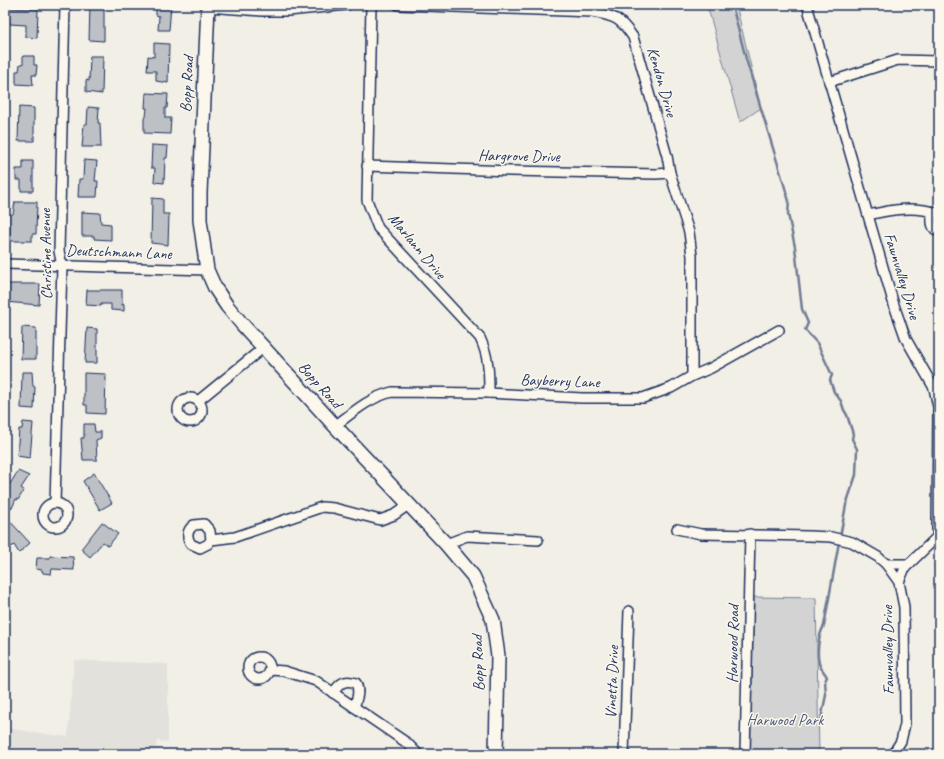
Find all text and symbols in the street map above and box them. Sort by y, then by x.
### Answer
street label: Kendon Drive [643,45,682,121]
street label: Bopp Road [176,53,199,113]
street label: Hargrove Drive [478,145,562,167]
street label: Christine Avenue [35,207,57,299]
street label: Marlann Drive [384,209,452,285]
street label: Fawnvalley Drive [879,230,925,323]
street label: Deutschmann Lane [66,240,174,264]
street label: Bopp Road [294,357,348,415]
street label: Bayberry Lane [520,370,602,392]
street label: Harwood Road [722,602,744,683]
street label: Fawnvalley Drive [877,603,899,695]
street label: Bopp Road [467,632,489,692]
street label: Vinetta Drive [601,643,623,719]
park label: Harwood Park [747,710,825,730]

